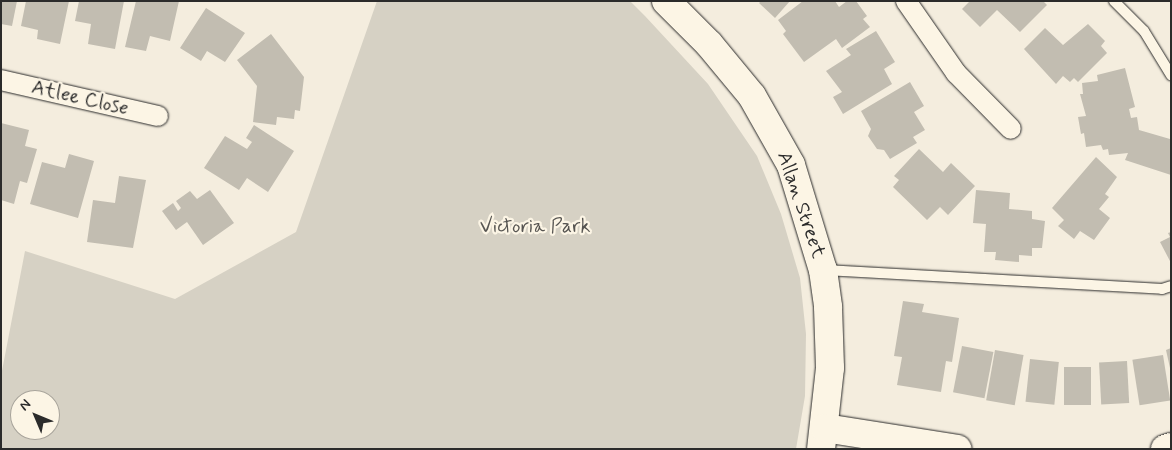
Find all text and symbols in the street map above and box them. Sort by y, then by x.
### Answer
street label: Atlee Close [29,75,131,121]
street label: Allan Street [772,149,830,261]
park label: Victoria Park [480,214,590,238]
north arrow [10,390,60,440]
text: N [15,395,35,415]

